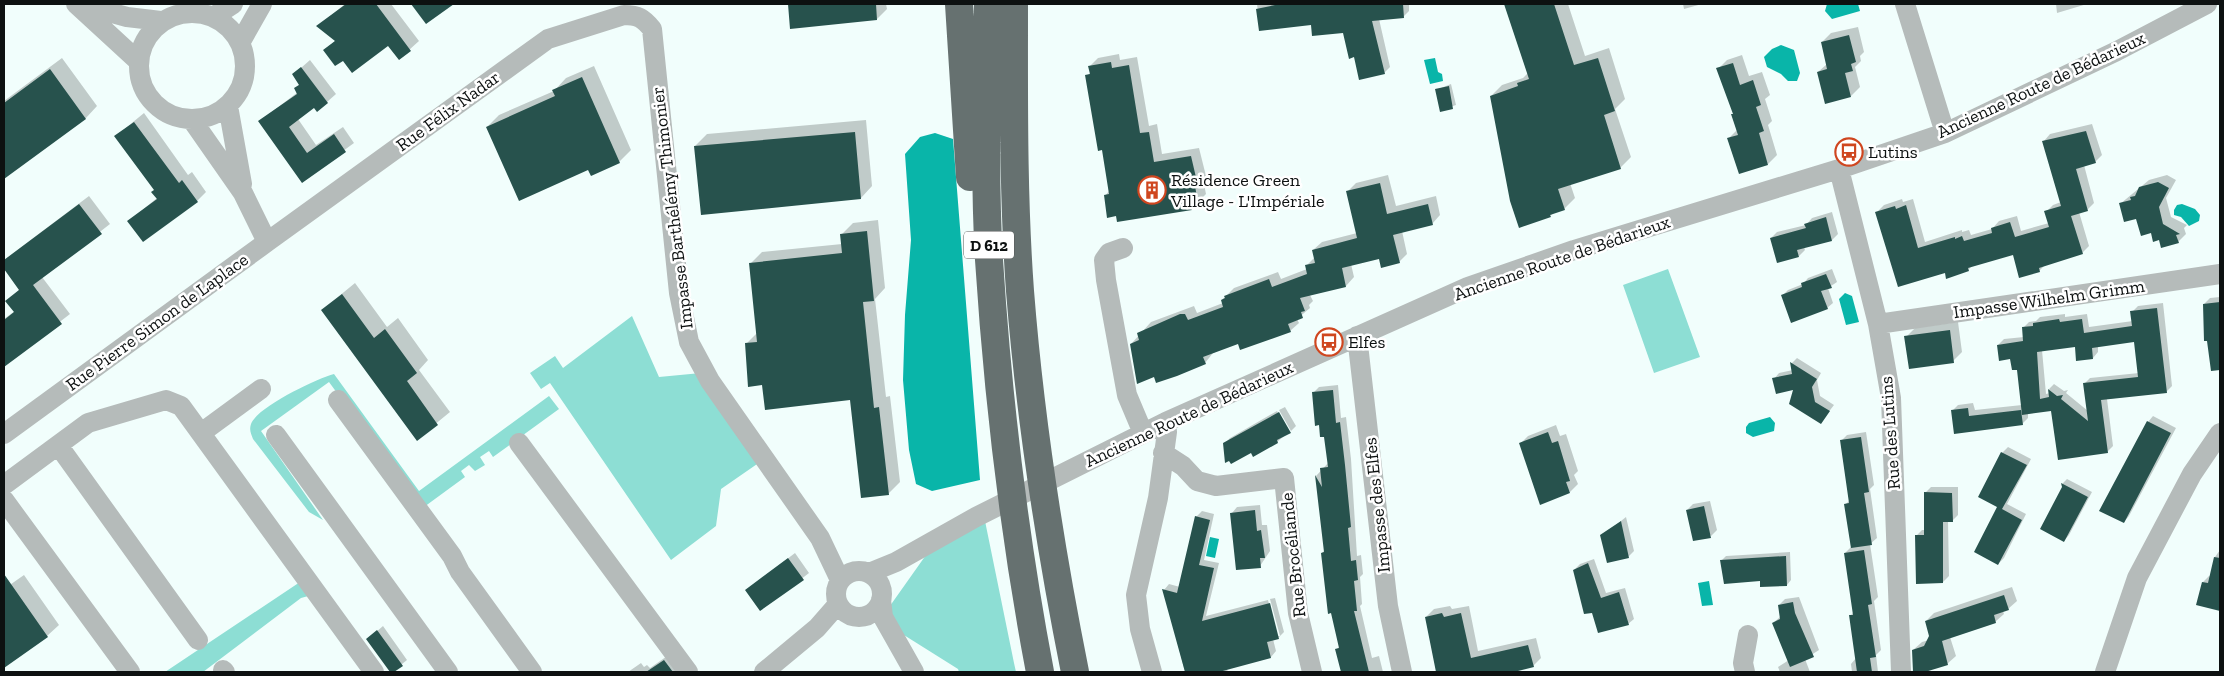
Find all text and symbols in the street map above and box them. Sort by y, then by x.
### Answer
street label: Ancienne Route de Bédarieux [1933,27,2149,143]
street label: Rue Félix Nadar [392,66,504,156]
street label: Impasse Barthélémy Thimonier [646,86,698,330]
bus stop icon: Lutins [1834,137,1864,167]
place label: Lutins [1868,141,1918,163]
place label: Résidence Green Village - L'Impériale [1170,169,1324,212]
building icon: Résidence Green Village - L'Impériale [1137,175,1167,205]
street label: Ancienne Route de Bédarieux [1451,211,1673,305]
road number: D 612 [964,232,1014,258]
street label: Rue Pierre Simon de Laplace [61,248,253,396]
street label: Impasse Wilhelm Grimm [1952,275,2147,323]
bus stop icon: Elfes [1314,327,1344,357]
place label: Elfes [1348,331,1385,353]
street label: Ancienne Route de Bédarieux [1081,356,1297,472]
street label: Rue des Lutins [1875,375,1905,491]
street label: Impasse des Elfes [1359,436,1395,574]
street label: Rue Brocéliande [1276,492,1310,618]

